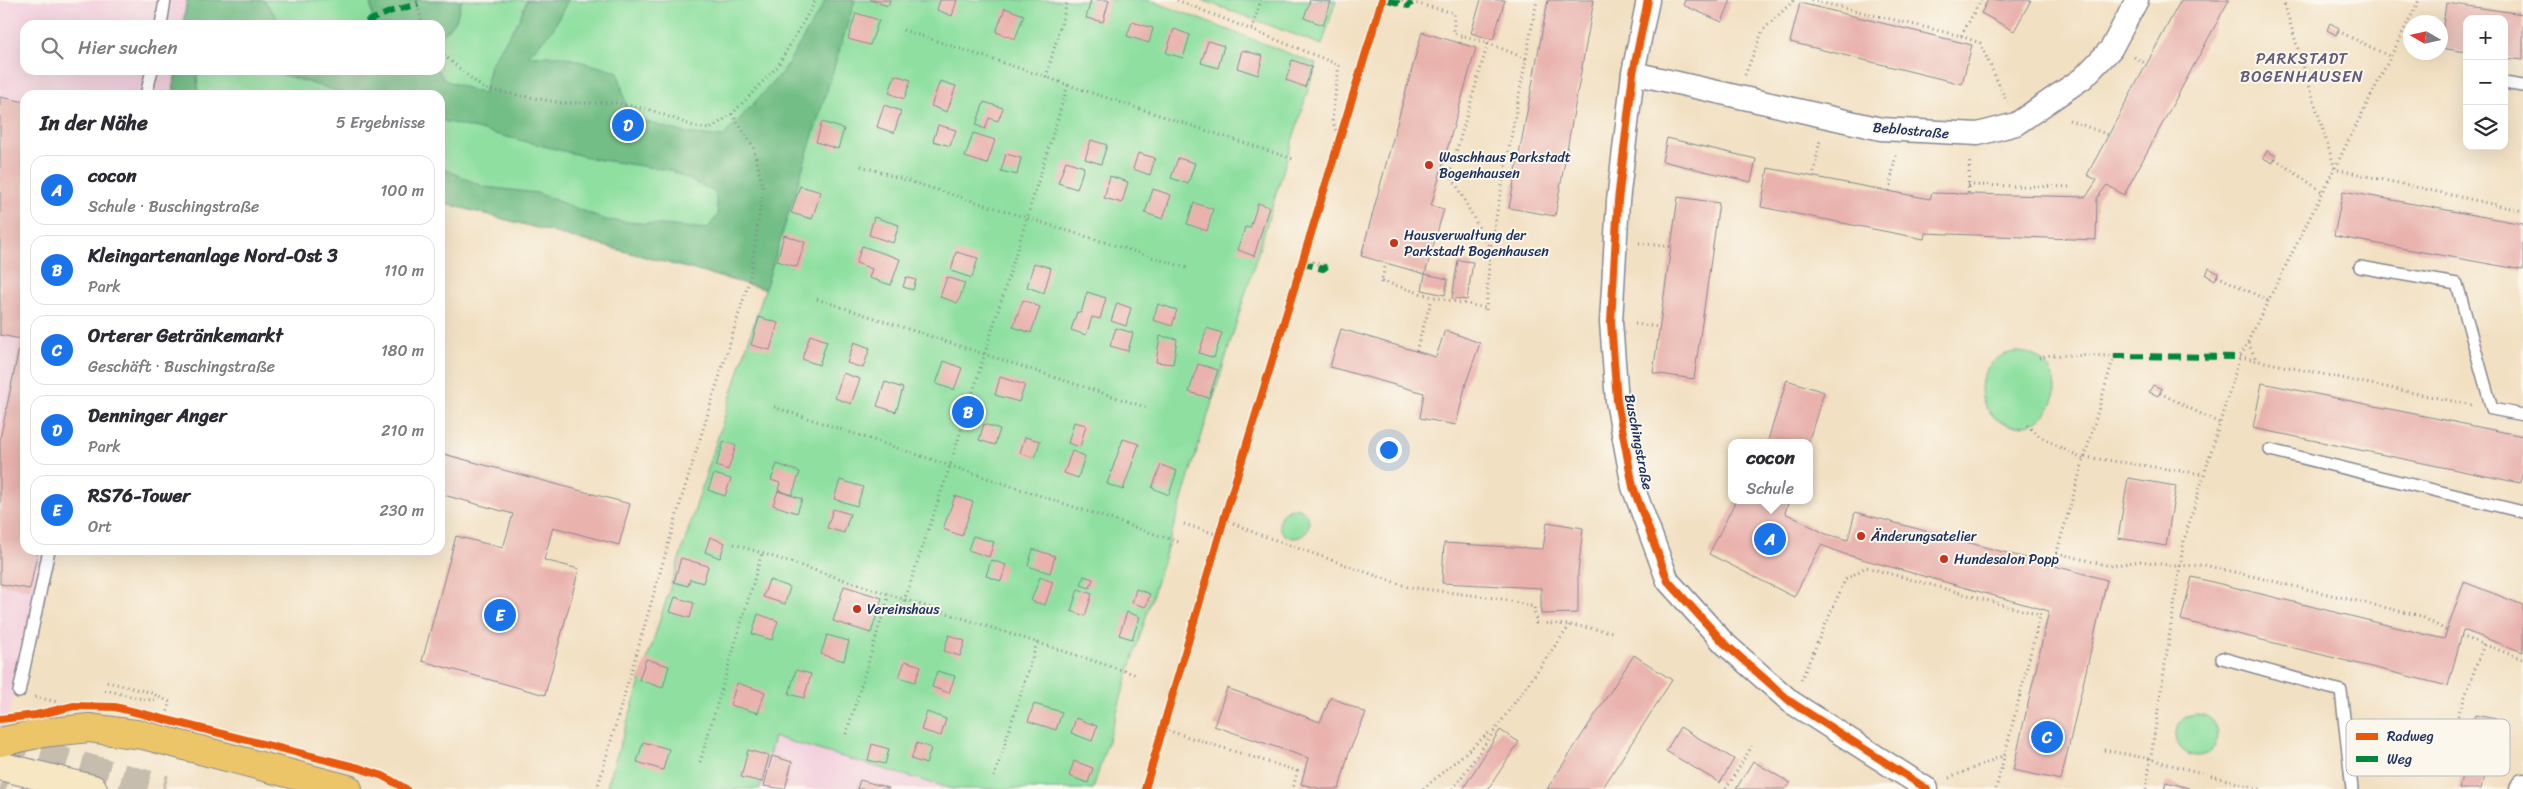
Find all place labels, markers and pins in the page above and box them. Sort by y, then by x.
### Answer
pin: D [612,106,644,144]
place label: Waschhaus Parkstadt Bogenhausen [1439,145,1571,186]
marker: Waschhaus Parkstadt Bogenhausen [1423,159,1435,171]
place label: Hausverwaltung der Parkstadt Bogenhausen [1404,223,1549,264]
marker: Hausverwaltung der Parkstadt Bogenhausen [1388,237,1400,249]
pin: B [952,393,984,431]
pin: A [1754,520,1786,558]
place label: Änderungsatelier [1870,524,1978,549]
marker: Änderungsatelier [1855,530,1867,542]
place label: Hundesalon Popp [1954,547,2060,572]
marker: Hundesalon Popp [1938,553,1950,565]
pin: E [484,596,516,634]
place label: Vereinshaus [867,597,940,622]
marker: Vereinshaus [851,603,863,615]
pin: C [2031,718,2063,756]

